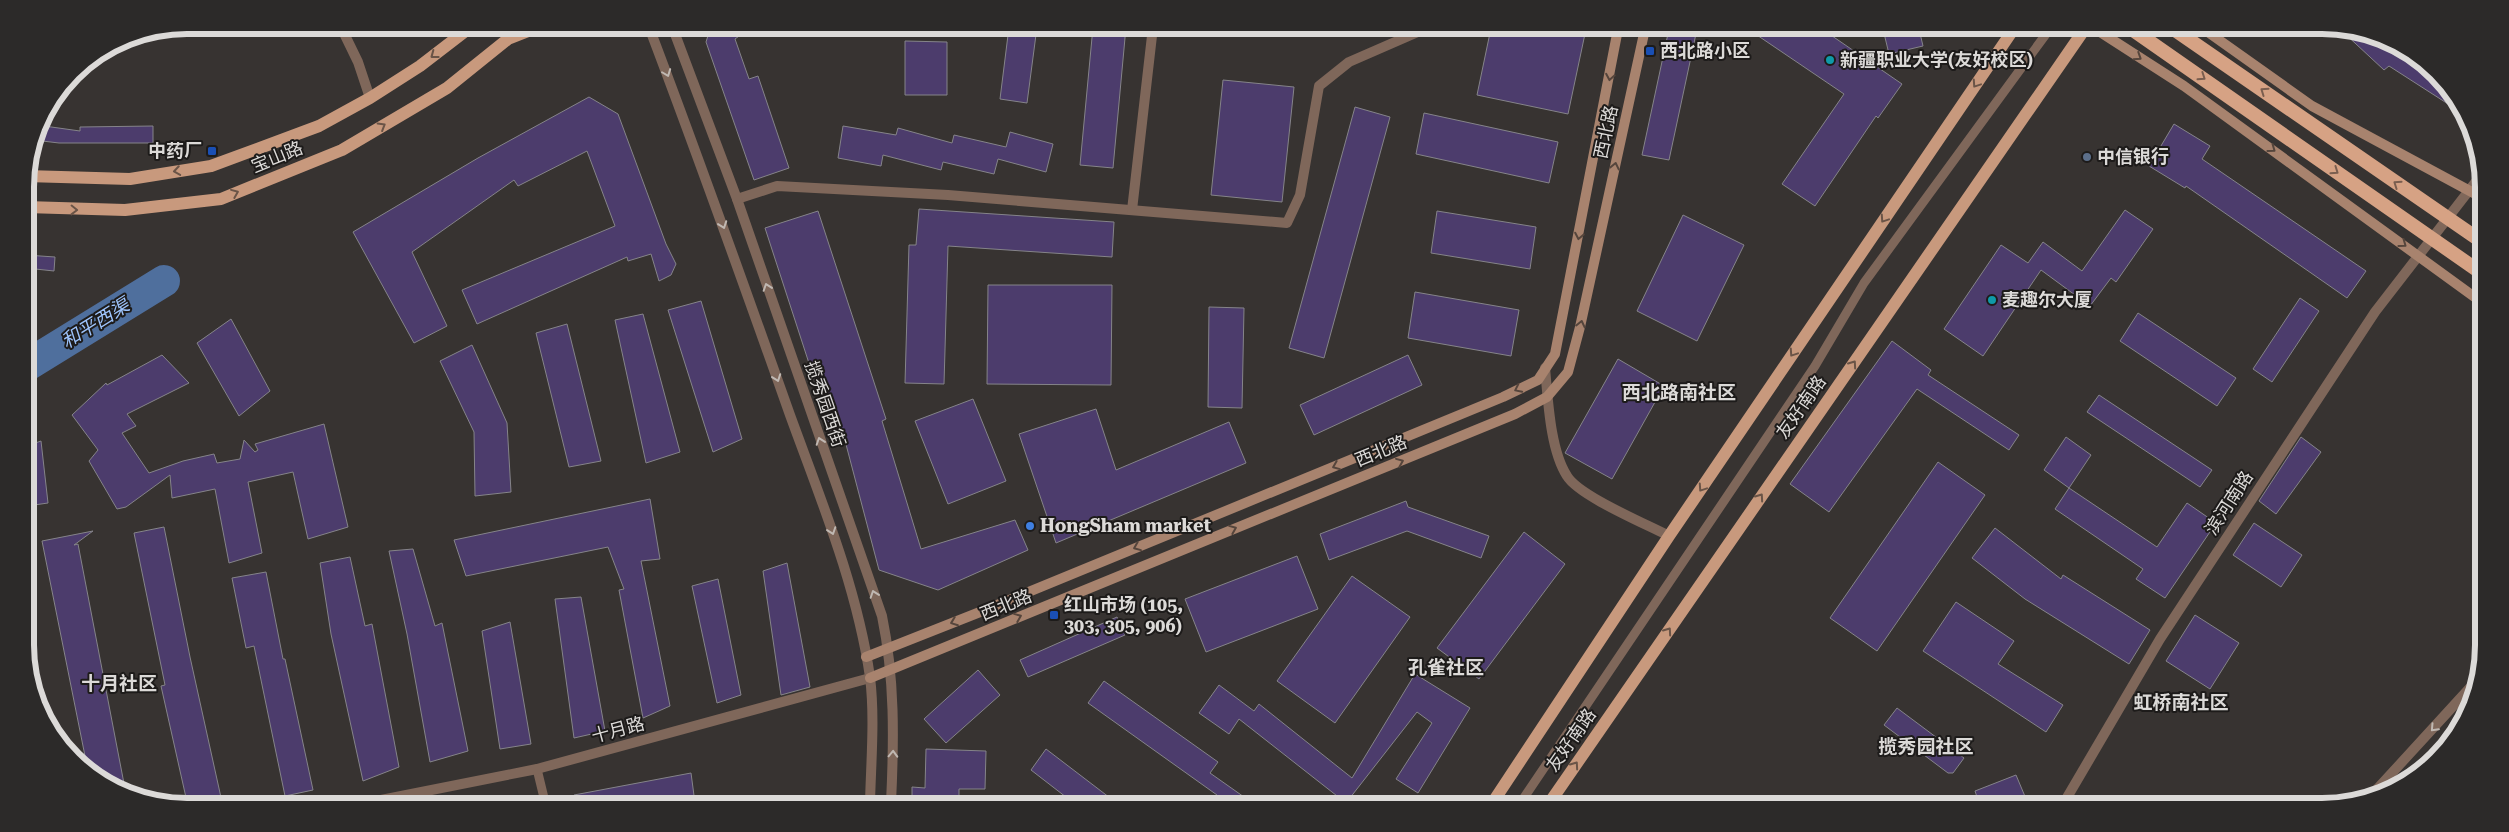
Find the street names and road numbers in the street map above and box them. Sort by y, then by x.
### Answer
street label: 西北路 [1590,103,1621,160]
street label: 宝山路 [248,137,306,176]
street label: 揽秀园西街 [801,358,850,450]
street label: 友好南路 [1771,371,1830,442]
street label: 西北路 [1352,431,1410,470]
street label: 滨河南路 [2200,467,2257,539]
street label: 西北路 [977,585,1035,624]
street label: 友好南路 [1541,704,1600,775]
street label: 十月路 [589,712,647,747]

